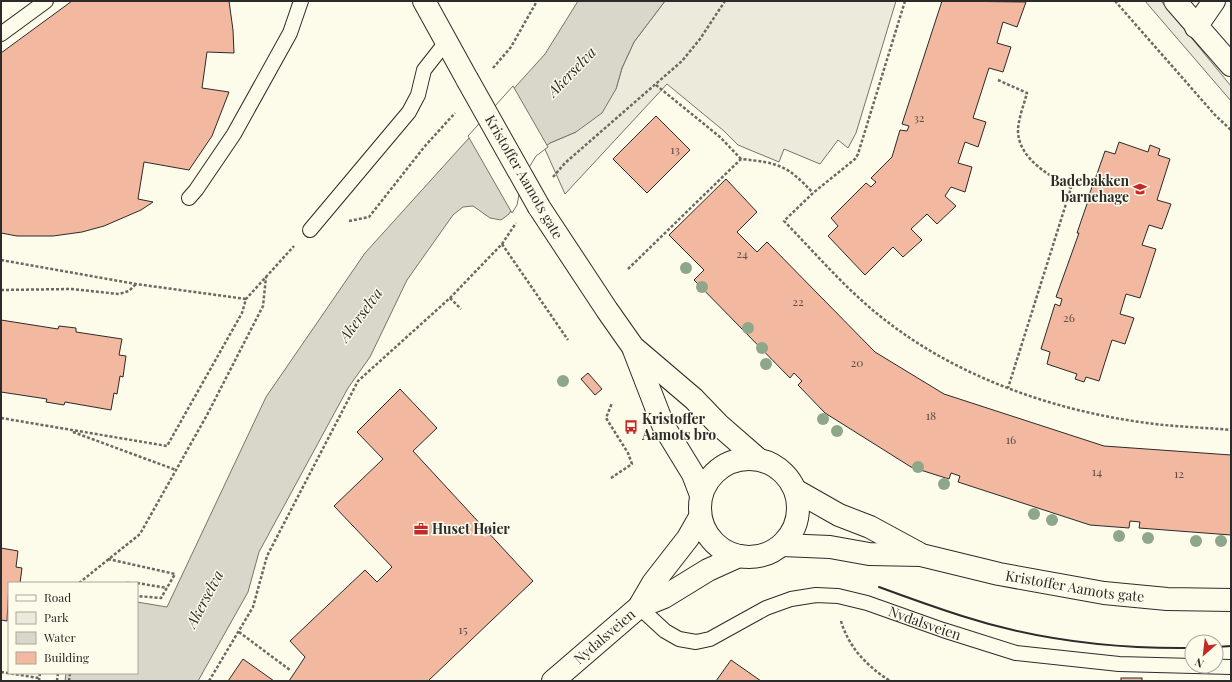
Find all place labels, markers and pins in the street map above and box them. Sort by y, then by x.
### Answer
place label: Badebakken barnehage [1050,171,1129,206]
school or university icon: Badebakken barnehage [1132,181,1148,197]
place label: Kristoffer Aamots bro [641,409,716,444]
bus stop icon: Kristoffer Aamots bro [623,419,639,435]
place label: Huset Høier [432,519,510,538]
office icon: Huset Høier [413,521,429,537]

